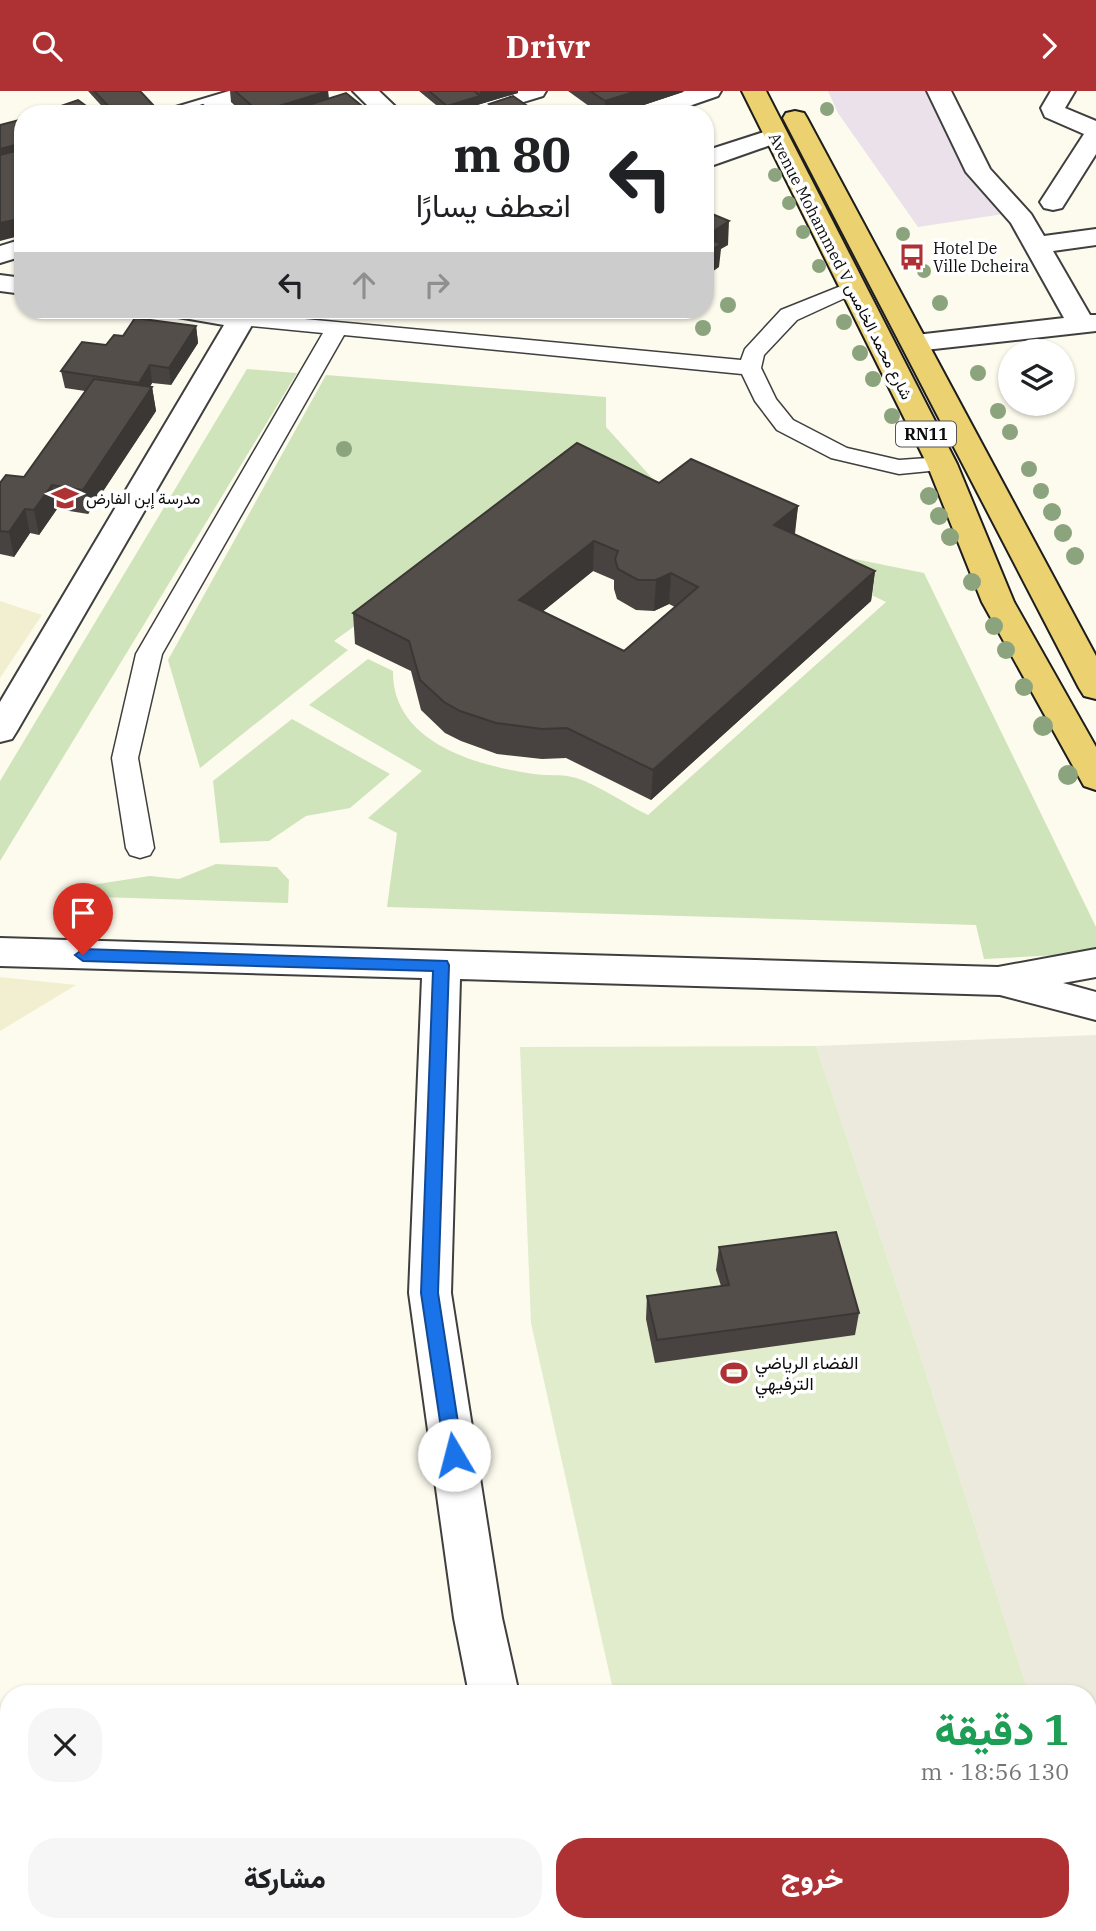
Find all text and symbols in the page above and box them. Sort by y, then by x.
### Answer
text: Drivr [506,25,590,67]
icon: search [28,27,66,65]
icon: forward [1030,27,1068,65]
text: 80 m [453,122,571,185]
street label: Avenue Mohammed V شارع محمد الخامس [763,129,917,404]
icon: left [595,133,686,224]
text: انعطف يسارًا [416,184,571,226]
place label: Hotel De Ville Dcheira [933,238,1029,276]
bus stop icon: Hotel De Ville Dcheira [897,242,927,272]
icon: left [272,266,310,304]
icon: ahead [345,266,383,304]
icon: right [418,266,456,304]
map controls [998,339,1075,416]
button: layers [998,339,1075,416]
road number: RN11 [896,421,956,447]
school or university icon: مدرسة إبن الفارض [50,483,80,513]
place label: مدرسة إبن الفارض [86,488,200,509]
pin [53,883,113,955]
icon: arrive [64,894,102,932]
place label: الفضاء الرياضي الترفيهي [755,1351,858,1399]
sports icon: الفضاء الرياضي الترفيهي [719,1358,749,1388]
position arrow [417,1418,491,1492]
text: 1 دقيقة [935,1702,1069,1757]
button: close [28,1708,102,1782]
text: 130 m · 18:56 [920,1756,1069,1786]
button: مشاركة [28,1838,542,1918]
button: خروج [556,1838,1069,1918]

